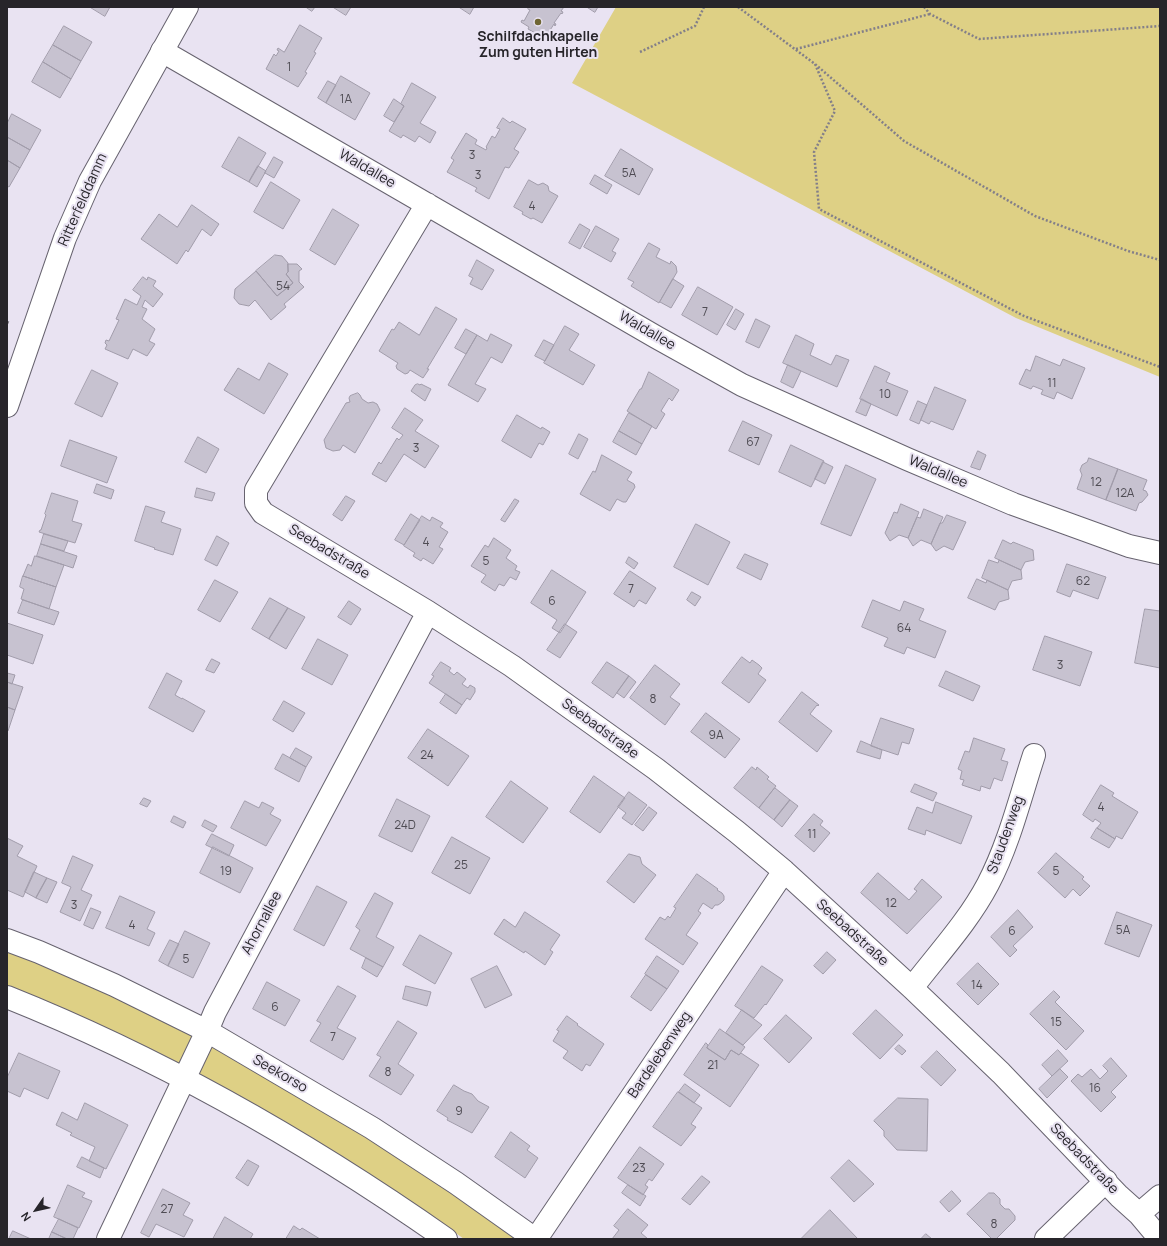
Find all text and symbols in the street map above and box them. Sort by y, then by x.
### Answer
marker: Schilfdachkapelle Zum guten Hirten [533,17,543,27]
place label: Schilfdachkapelle Zum guten Hirten [477,29,599,62]
house number: 1 [287,61,291,75]
house number: 1A [340,93,352,107]
street label: Waldallee [336,146,398,192]
house number: 3 [469,149,475,163]
street label: Ritterfelddamm [55,151,111,249]
house number: 5A [622,167,636,181]
house number: 3 [475,169,481,183]
house number: 4 [528,200,536,214]
house number: 54 [276,280,290,294]
house number: 7 [702,306,708,320]
street label: Waldallee [616,308,678,354]
house number: 11 [1047,377,1057,391]
house number: 10 [879,388,891,402]
house number: 67 [746,436,760,450]
house number: 3 [413,442,419,456]
street label: Waldallee [906,452,970,492]
house number: 12 [1090,476,1102,490]
house number: 12A [1116,487,1134,501]
street label: Seebadstraße [285,521,373,583]
house number: 4 [422,536,430,550]
house number: 5 [483,555,489,569]
house number: 62 [1076,575,1090,589]
house number: 7 [628,583,634,597]
house number: 6 [548,595,556,609]
house number: 64 [897,622,911,636]
house number: 3 [1057,659,1063,673]
house number: 8 [650,693,656,707]
street label: Seebadstraße [558,695,642,763]
house number: 9A [708,729,724,743]
house number: 24 [420,749,434,763]
street label: Staudenweg [984,794,1028,876]
house number: 4 [1097,801,1105,815]
house number: 24D [394,819,416,833]
house number: 11 [807,828,817,842]
house number: 25 [454,859,468,873]
house number: 19 [220,865,232,879]
house number: 5 [1053,865,1059,879]
street label: Ahornallee [238,888,286,958]
street label: Seebadstraße [812,896,892,970]
house number: 12 [885,897,897,911]
house number: 3 [71,899,77,913]
house number: 4 [128,919,136,933]
house number: 5A [1116,924,1130,938]
house number: 6 [1008,925,1016,939]
house number: 5 [183,953,189,967]
house number: 14 [971,979,983,993]
house number: 6 [271,1001,279,1015]
street label: Bardelebenweg [625,1009,695,1101]
house number: 15 [1050,1016,1062,1030]
house number: 7 [330,1031,336,1045]
street label: Seekorso [250,1052,310,1096]
house number: 21 [707,1059,719,1073]
house number: 8 [385,1066,391,1080]
house number: 16 [1089,1082,1101,1096]
house number: 9 [455,1105,463,1119]
street label: Seebadstraße [1046,1120,1122,1198]
house number: 23 [632,1162,646,1176]
north arrow [16,1190,56,1230]
house number: 27 [161,1203,173,1217]
text: N [17,1210,34,1224]
house number: 8 [991,1218,997,1232]

